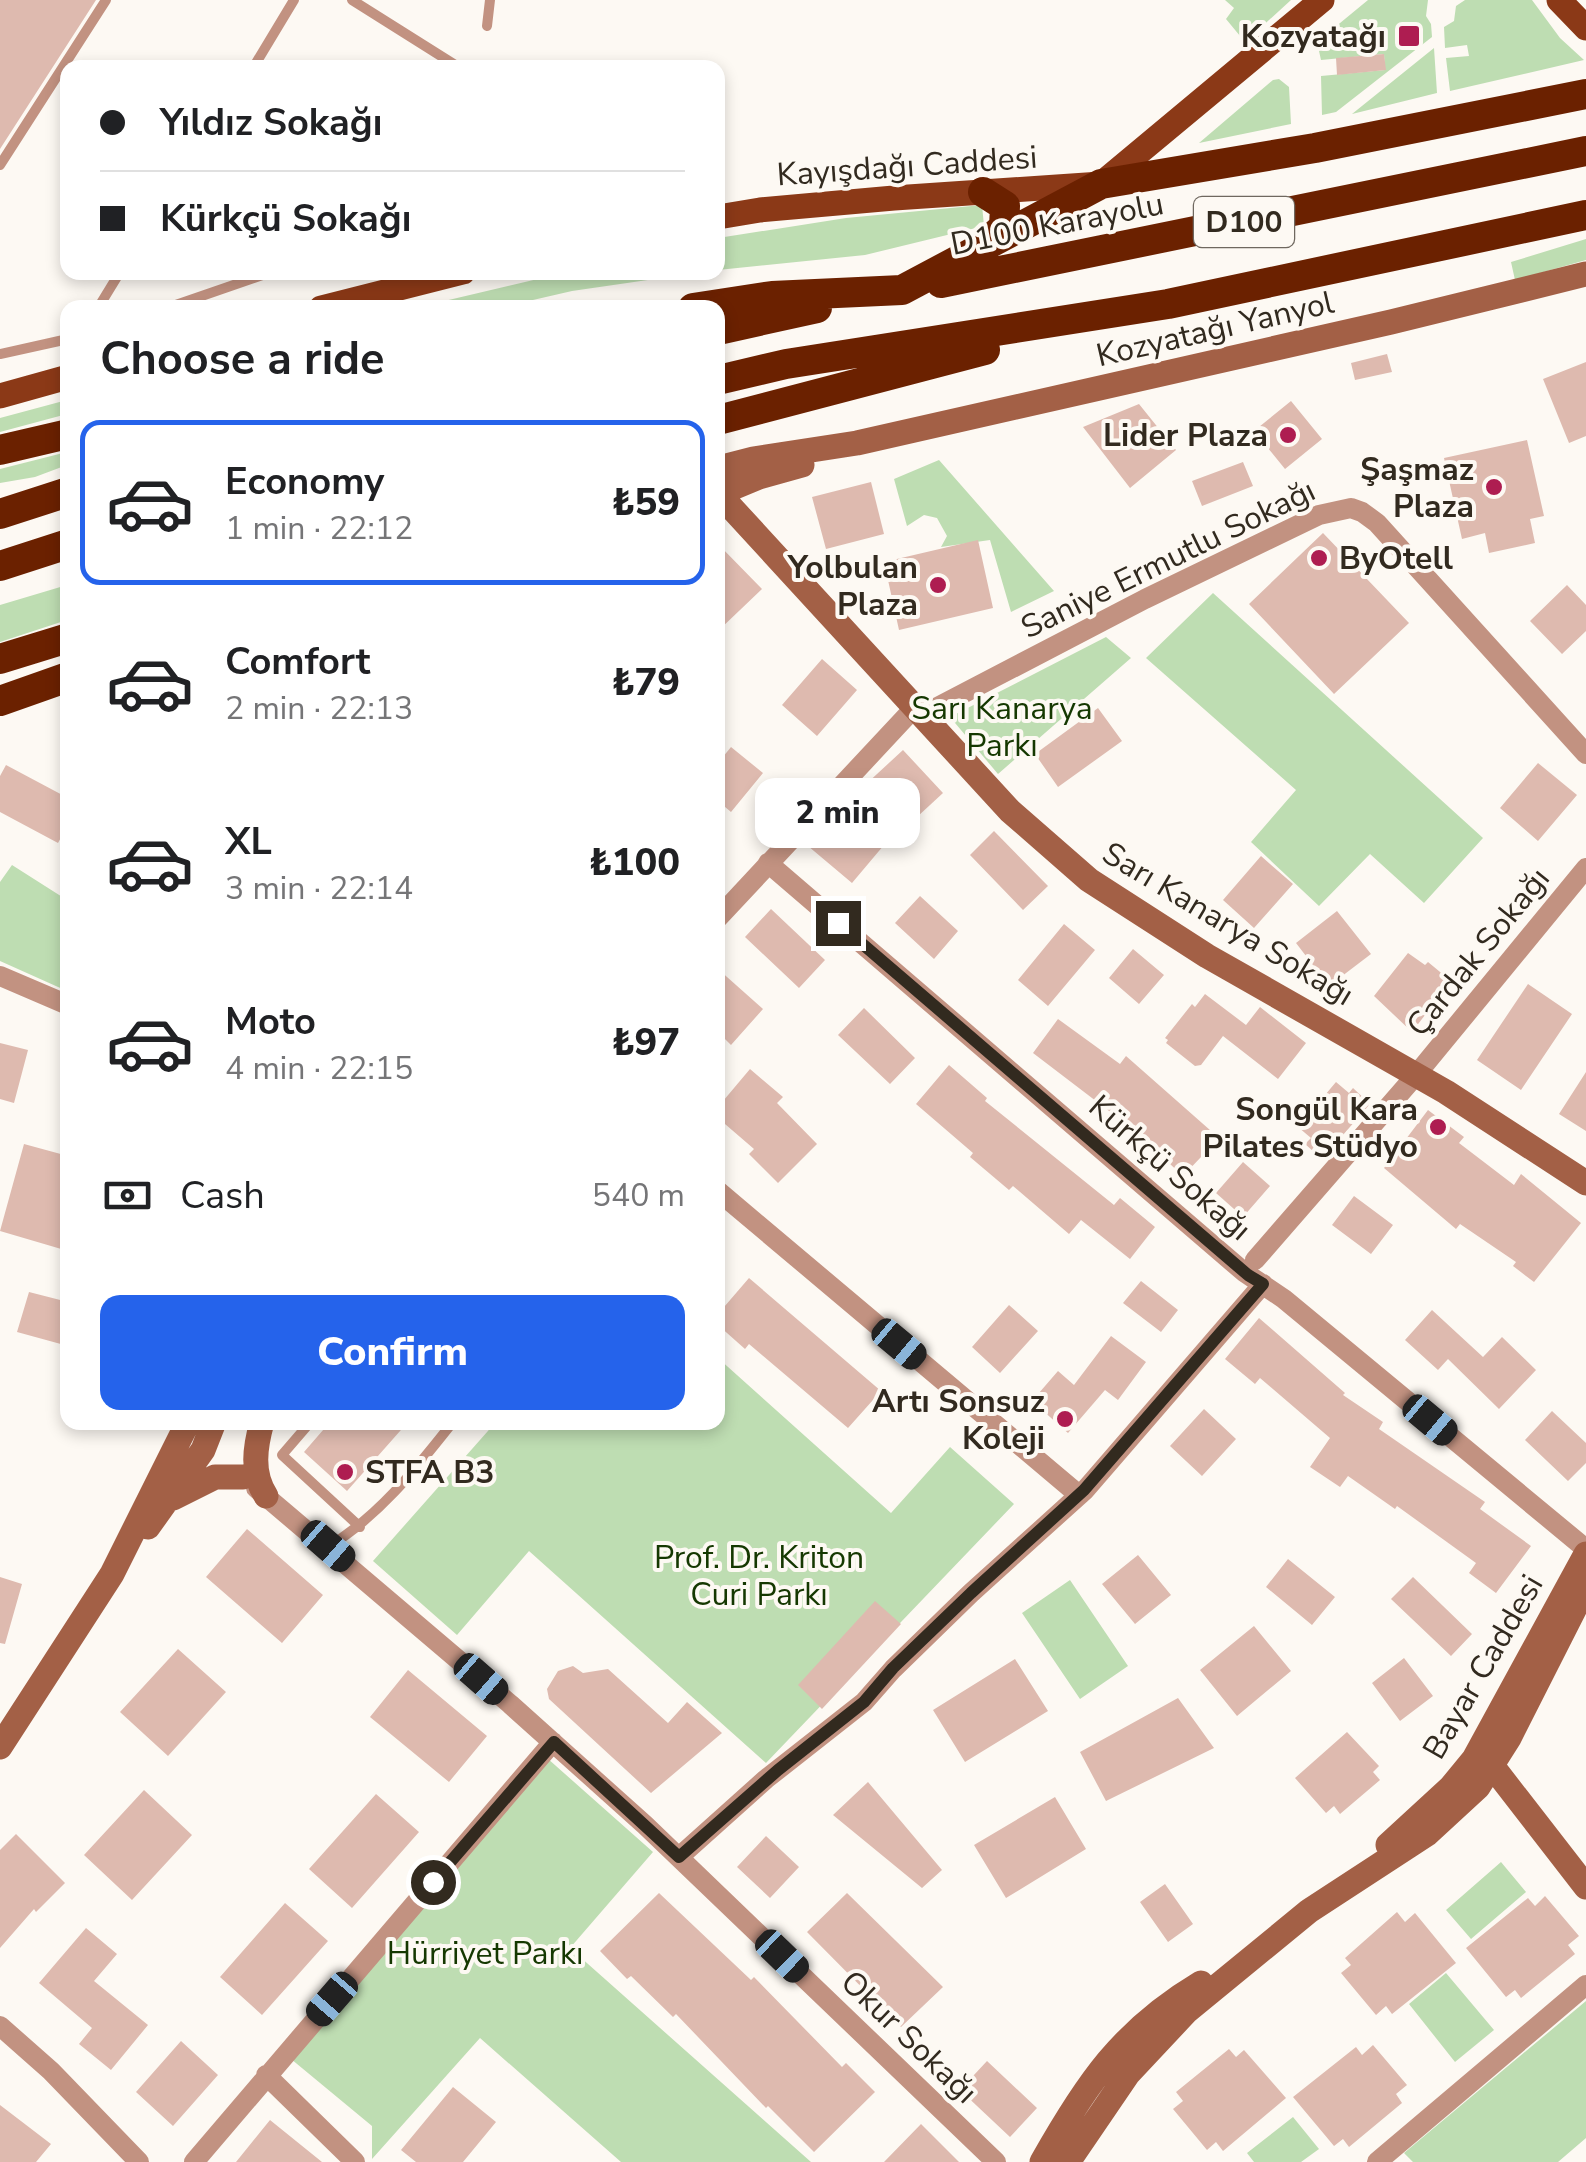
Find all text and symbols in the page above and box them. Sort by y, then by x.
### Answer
place label: Kozyatağı [1241,15,1386,58]
marker: Kozyatağı [1396,23,1422,49]
text: Yıldız Sokağı [160,97,382,148]
street label: Kayışdağı Caddesi [775,135,1039,197]
street label: D100 Karayolu [947,182,1167,266]
text: Kürkçü Sokağı [160,193,411,244]
road number: D100 [1194,197,1294,247]
street label: Kozyatağı Yanyol [1092,281,1339,377]
text: Choose a ride [100,329,385,390]
place label: Lider Plaza [1103,414,1268,457]
marker: Lider Plaza [1277,424,1299,446]
place label: Şaşmaz Plaza [1360,448,1474,528]
text: Economy [225,456,384,507]
icon: car [105,458,195,548]
street label: Saniye Ermutlu Sokağı [1014,469,1322,649]
marker: Şaşmaz Plaza [1483,476,1505,498]
text: ₺59 [612,477,680,528]
text: 1 min · 22:12 [225,507,413,550]
place label: ByOtell [1339,537,1453,580]
place label: Yolbulan Plaza [787,546,918,626]
marker: ByOtell [1308,547,1330,569]
marker: Yolbulan Plaza [927,574,949,596]
text: Comfort [225,636,370,687]
icon: car [105,638,195,728]
text: ₺79 [612,657,680,708]
text: 2 min · 22:13 [225,687,413,730]
park label: Sarı Kanarya Parkı [911,687,1093,767]
callout: 2 min [756,778,920,848]
text: 2 min [795,791,880,834]
text: XL [225,816,272,867]
icon: car [105,818,195,908]
street label: Sarı Kanarya Sokağı [1094,832,1362,1016]
text: ₺100 [589,837,680,888]
street label: Çardak Sokağı [1397,859,1559,1045]
text: 3 min · 22:14 [225,867,413,910]
route end [816,901,861,946]
text: Moto [225,996,316,1047]
icon: car [105,998,195,1088]
text: ₺97 [612,1017,680,1068]
text: 4 min · 22:15 [225,1047,413,1090]
street label: Kürkçü Sokağı [1080,1085,1260,1251]
place label: Songül Kara Pilates Stüdyo [1203,1088,1418,1168]
marker: Songül Kara Pilates Stüdyo [1427,1116,1449,1138]
icon: cash [100,1168,155,1223]
text: Cash [180,1170,265,1221]
text: 540 m [592,1174,685,1217]
button: Confirm [100,1295,685,1410]
car [866,1313,932,1375]
place label: Artı Sonsuz Koleji [872,1380,1045,1460]
car [1397,1389,1463,1451]
marker: Artı Sonsuz Koleji [1054,1408,1076,1430]
place label: STFA B3 [365,1451,494,1494]
marker: STFA B3 [334,1461,356,1483]
car [296,1515,360,1577]
park label: Prof. Dr. Kriton Curi Parkı [654,1536,864,1616]
street label: Bayar Caddesi [1413,1567,1553,1767]
car [449,1648,513,1710]
route start [411,1860,456,1905]
car [750,1924,814,1988]
park label: Hürriyet Parkı [387,1932,583,1975]
street label: Okur Sokağı [831,1961,987,2113]
car [301,1967,363,2031]

